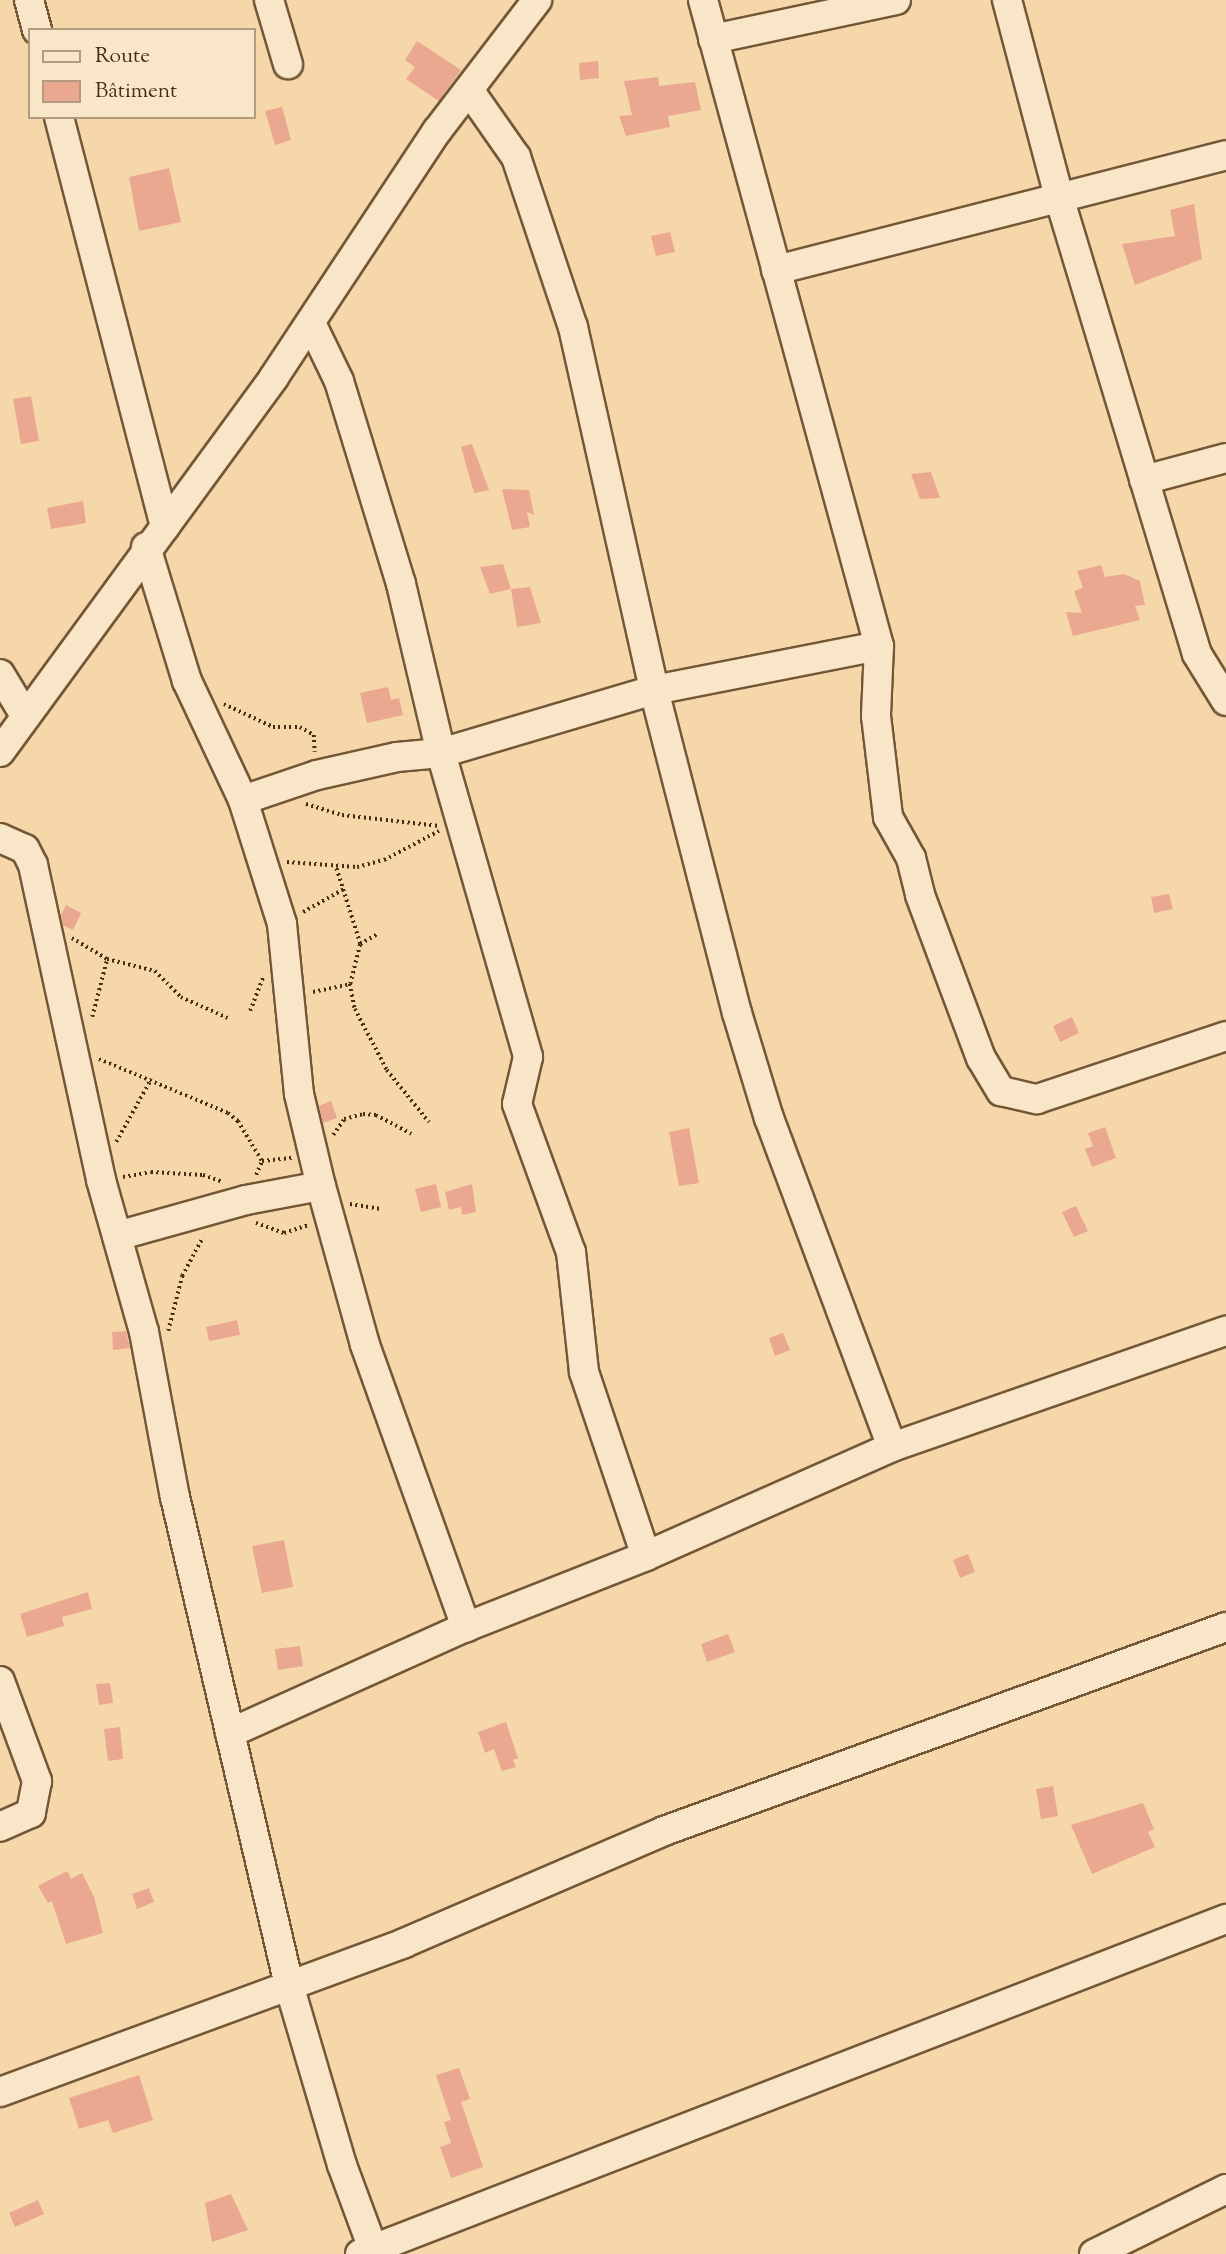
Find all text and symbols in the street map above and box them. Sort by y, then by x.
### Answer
legend [28,28,256,119]
text: Route [95,42,150,72]
text: Bâtiment [95,77,177,107]

